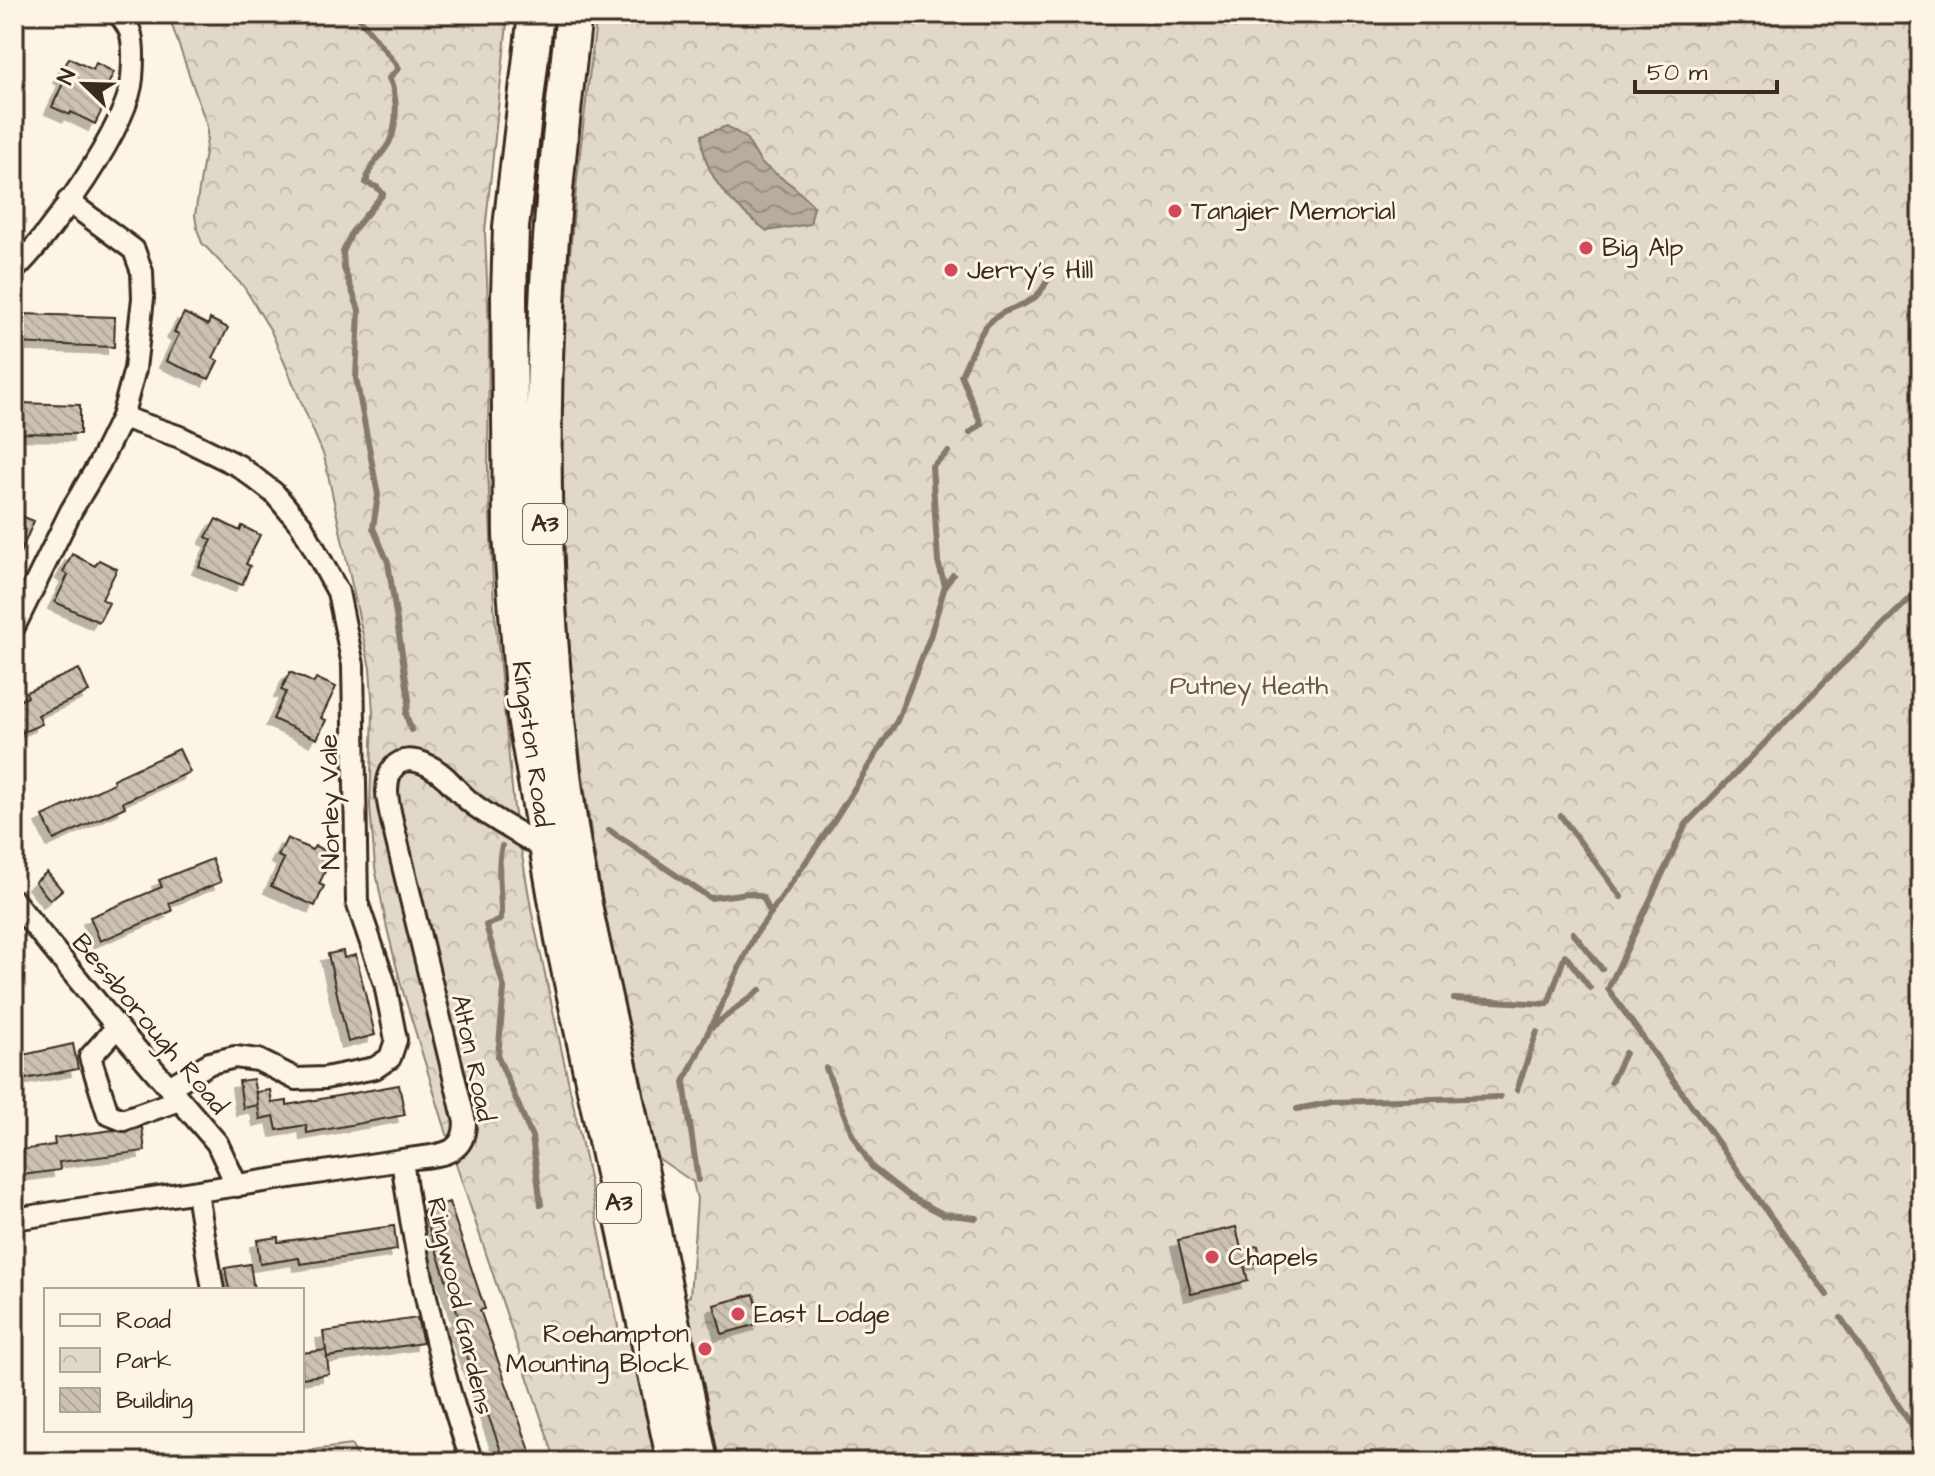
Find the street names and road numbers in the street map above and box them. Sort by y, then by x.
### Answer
road number: A3 [523,504,567,544]
street label: Kingston Road [501,659,561,830]
street label: Norley Vale [311,734,351,870]
street label: Bessborough Road [62,926,237,1124]
street label: Alton Road [442,991,504,1125]
road number: A3 [597,1183,641,1223]
street label: Ringwood Gardens [416,1194,502,1419]

